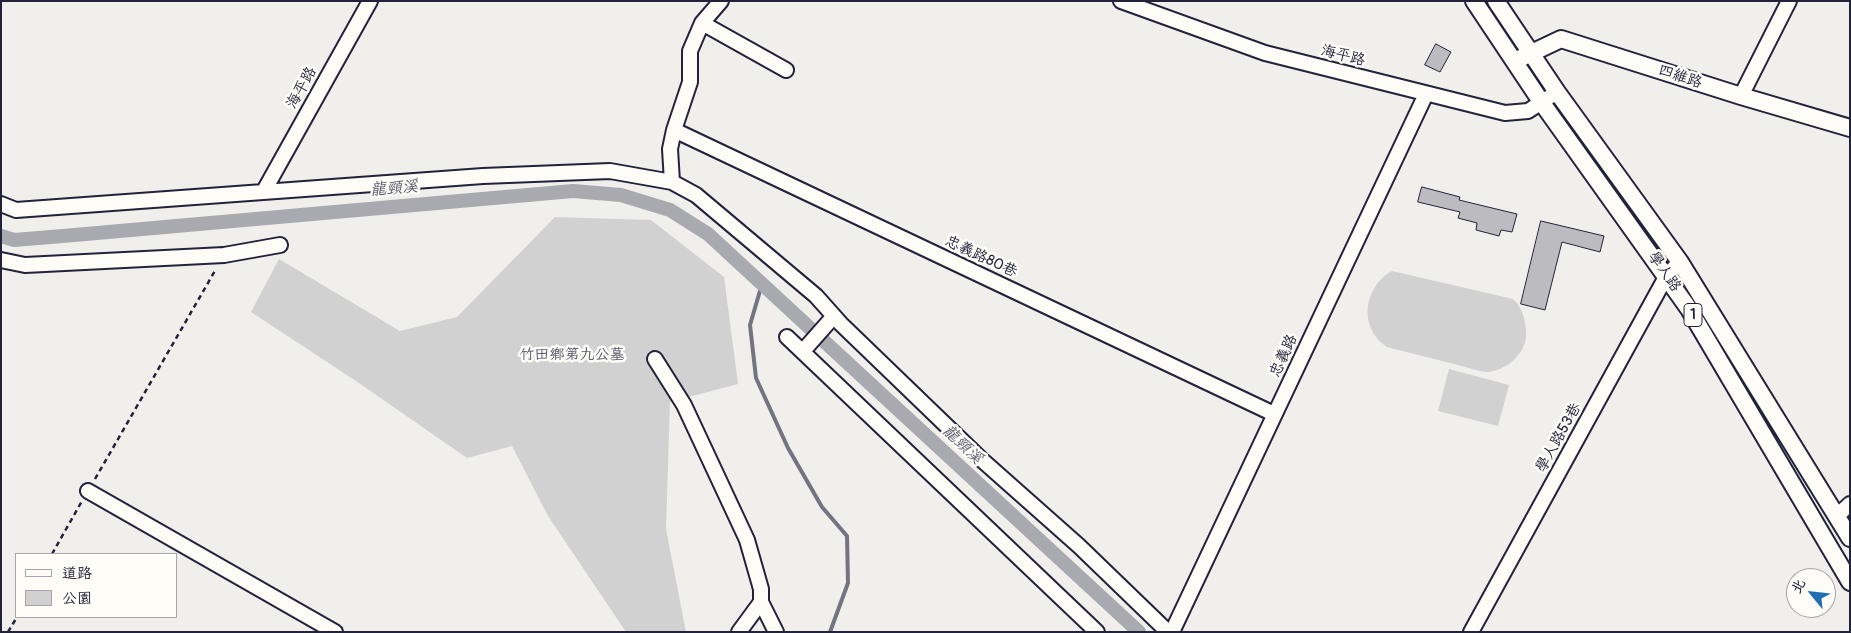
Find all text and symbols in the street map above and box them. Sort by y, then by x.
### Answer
street label: 海平路 [1319,42,1367,70]
street label: 四維路 [1656,61,1704,93]
street label: 海平路 [283,64,321,112]
water label: 龍頸溪 [369,177,419,201]
street label: 忠義路80巷 [942,232,1020,282]
street label: 學人路 [1644,248,1684,296]
road number: 1 [1684,304,1702,326]
street label: 忠義路 [1266,332,1302,380]
park label: 竹田鄉第九公墓 [520,346,624,364]
street label: 學人路53巷 [1533,400,1585,476]
water label: 龍頸溪 [938,422,986,468]
legend [15,553,178,618]
text: 道路 [62,564,92,583]
north arrow [1786,568,1836,618]
text: 北 [1787,576,1809,596]
text: 公園 [62,589,92,608]

